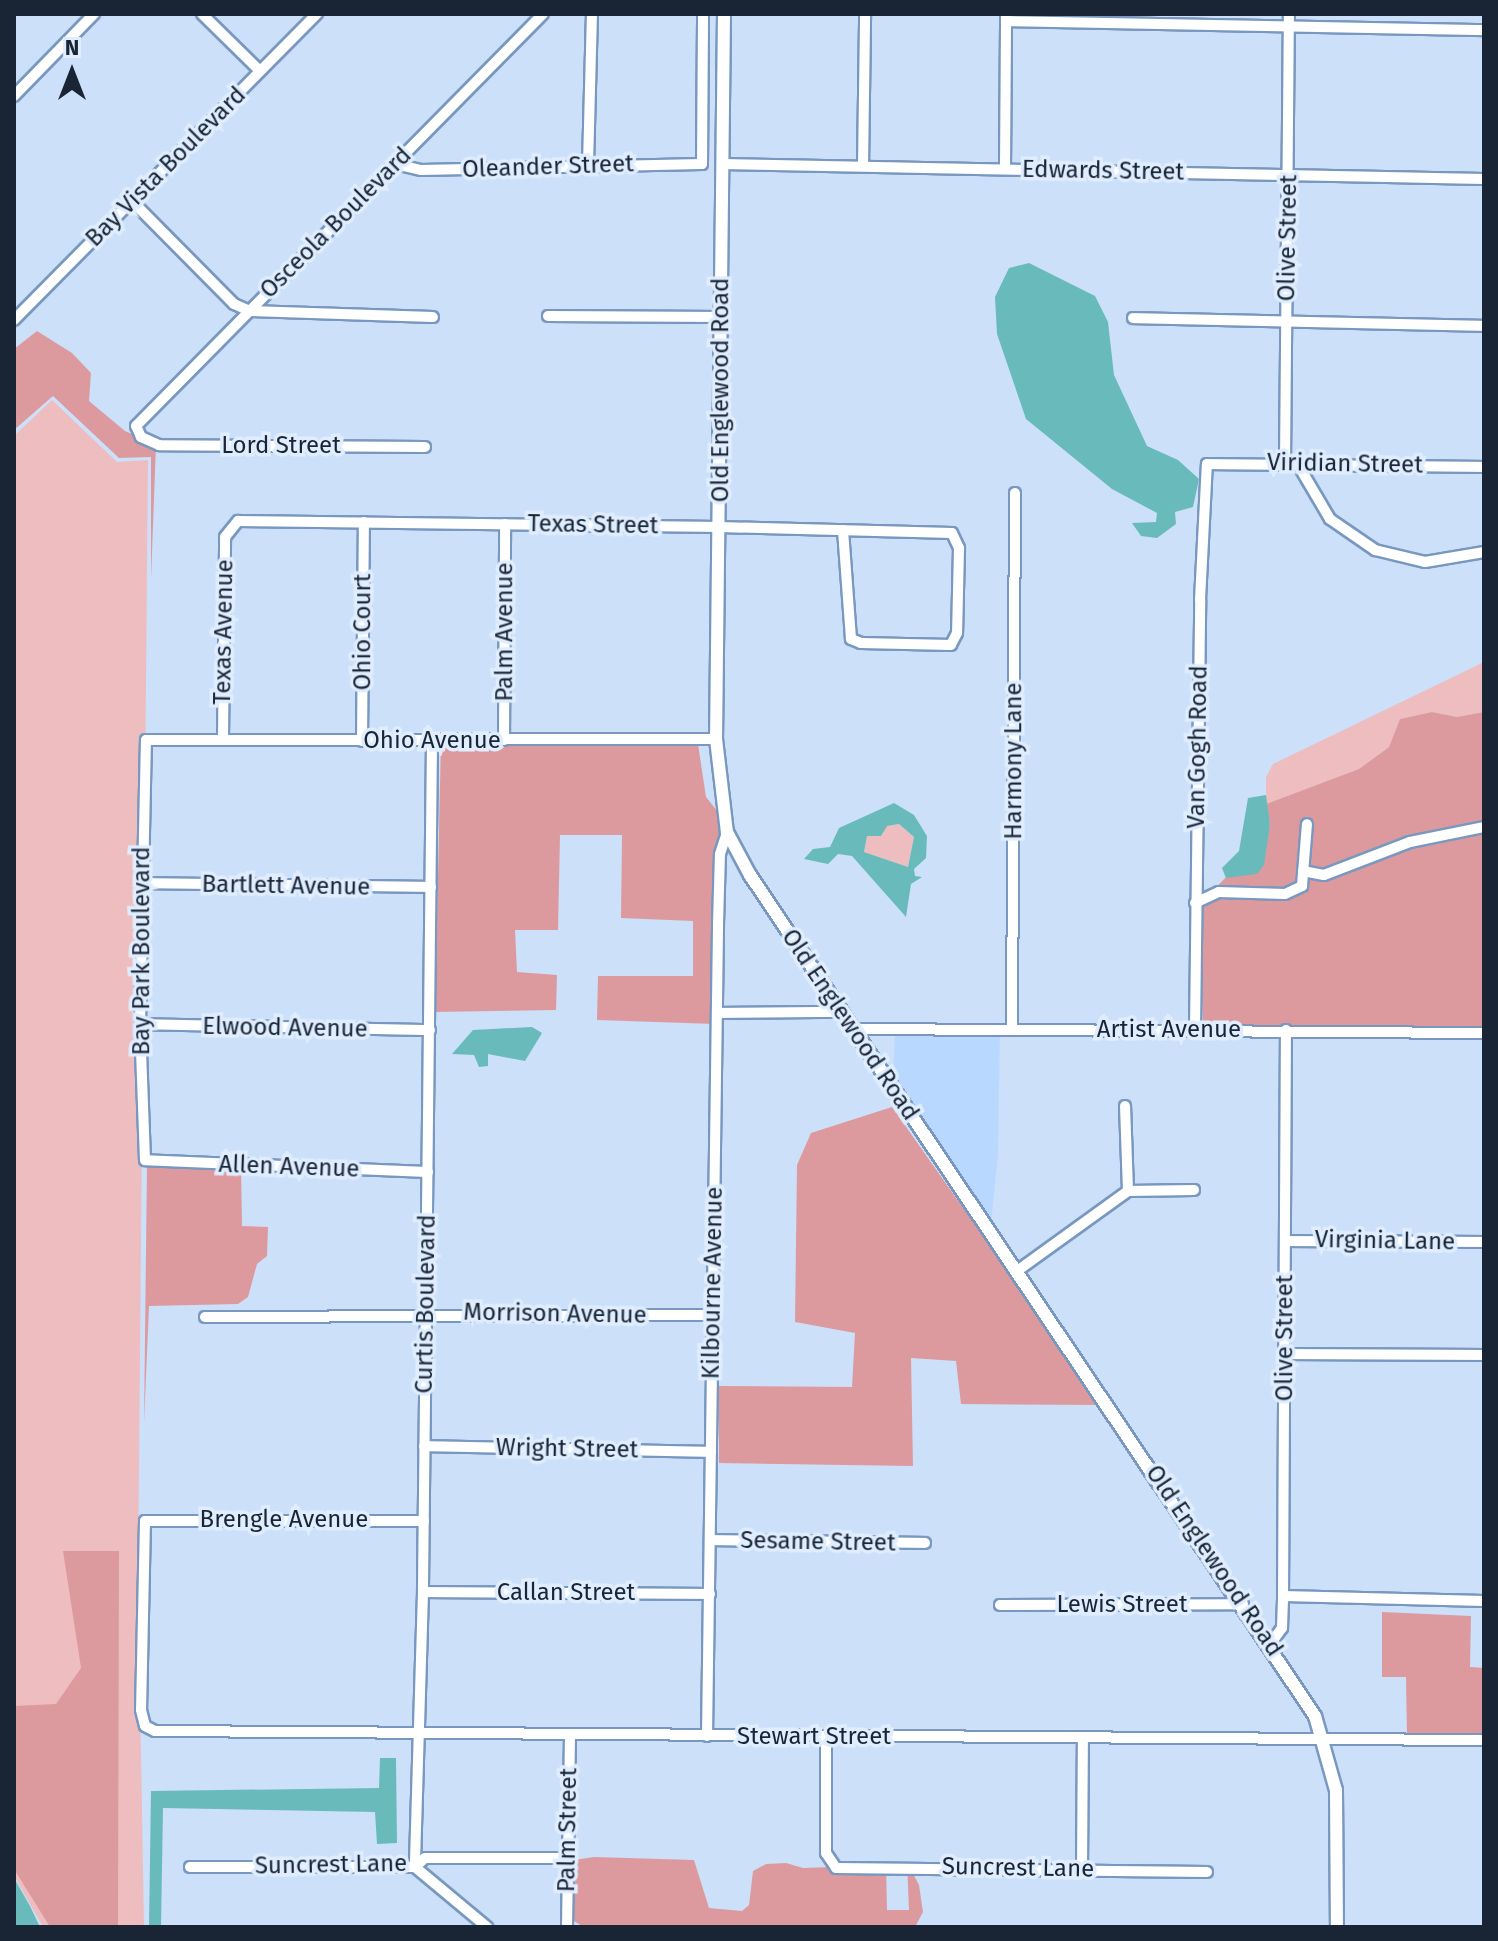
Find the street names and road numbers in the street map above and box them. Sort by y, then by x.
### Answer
street label: Bay Vista Boulevard [80,81,252,253]
street label: Osceola Boulevard [254,141,418,305]
street label: Oleander Street [462,150,634,184]
street label: Edwards Street [1022,155,1184,187]
street label: Olive Street [1272,174,1304,302]
street label: Old Englewood Road [707,278,735,502]
street label: Lord Street [221,432,341,460]
street label: Viridian Street [1267,448,1423,480]
street label: Texas Street [527,509,659,541]
street label: Texas Avenue [208,559,240,705]
street label: Palm Avenue [491,562,519,702]
street label: Ohio Court [349,574,377,690]
street label: Van Gogh Road [1182,665,1214,829]
street label: Harmony Lane [1000,682,1028,840]
street label: Ohio Avenue [363,727,501,755]
street label: Bay Park Boulevard [128,847,156,1055]
street label: Bartlett Avenue [201,870,371,902]
street label: Old Englewood Road [775,924,925,1126]
street label: Elwood Avenue [202,1012,368,1044]
street label: Artist Avenue [1097,1016,1241,1044]
street label: Allen Avenue [218,1150,360,1184]
street label: Kilbourne Avenue [697,1186,729,1380]
street label: Curtis Boulevard [410,1214,442,1394]
street label: Virginia Lane [1315,1225,1455,1257]
street label: Olive Street [1271,1275,1299,1401]
street label: Morrison Avenue [463,1298,647,1330]
street label: Wright Street [496,1433,638,1465]
street label: Old Englewood Road [1139,1460,1289,1662]
street label: Brengle Avenue [200,1506,368,1534]
street label: Sesame Street [740,1526,896,1558]
street label: Callan Street [497,1579,635,1607]
street label: Lewis Street [1056,1591,1188,1619]
street label: Stewart Street [737,1723,891,1751]
street label: Palm Street [553,1768,583,1892]
street label: Suncrest Lane [255,1849,407,1881]
street label: Suncrest Lane [942,1852,1094,1884]

